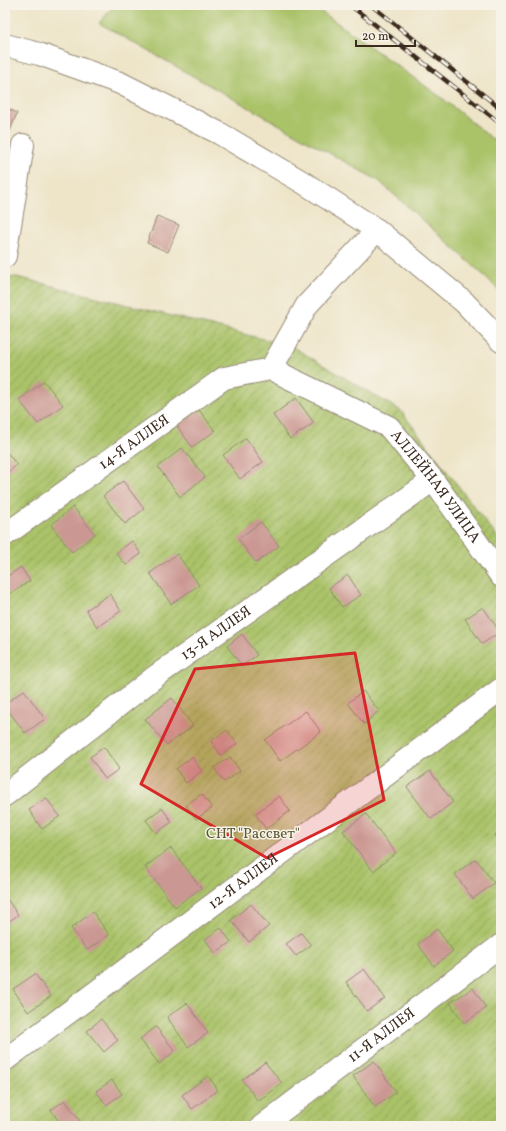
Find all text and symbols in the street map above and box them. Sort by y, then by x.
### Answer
scale bar [356,22,415,48]
text: 20 m [362,29,389,45]
street label: 14-Я АЛЛЕЯ [94,410,174,475]
street label: АЛЛЕЙНАЯ УЛИЦА [385,425,485,548]
street label: 13-Я АЛЛЕЯ [177,601,256,666]
park label: СНТ "Рассвет" [206,824,300,845]
street label: 12-Я АЛЛЕЯ [204,848,283,915]
street label: 11-Я АЛЛЕЯ [343,1003,420,1068]

